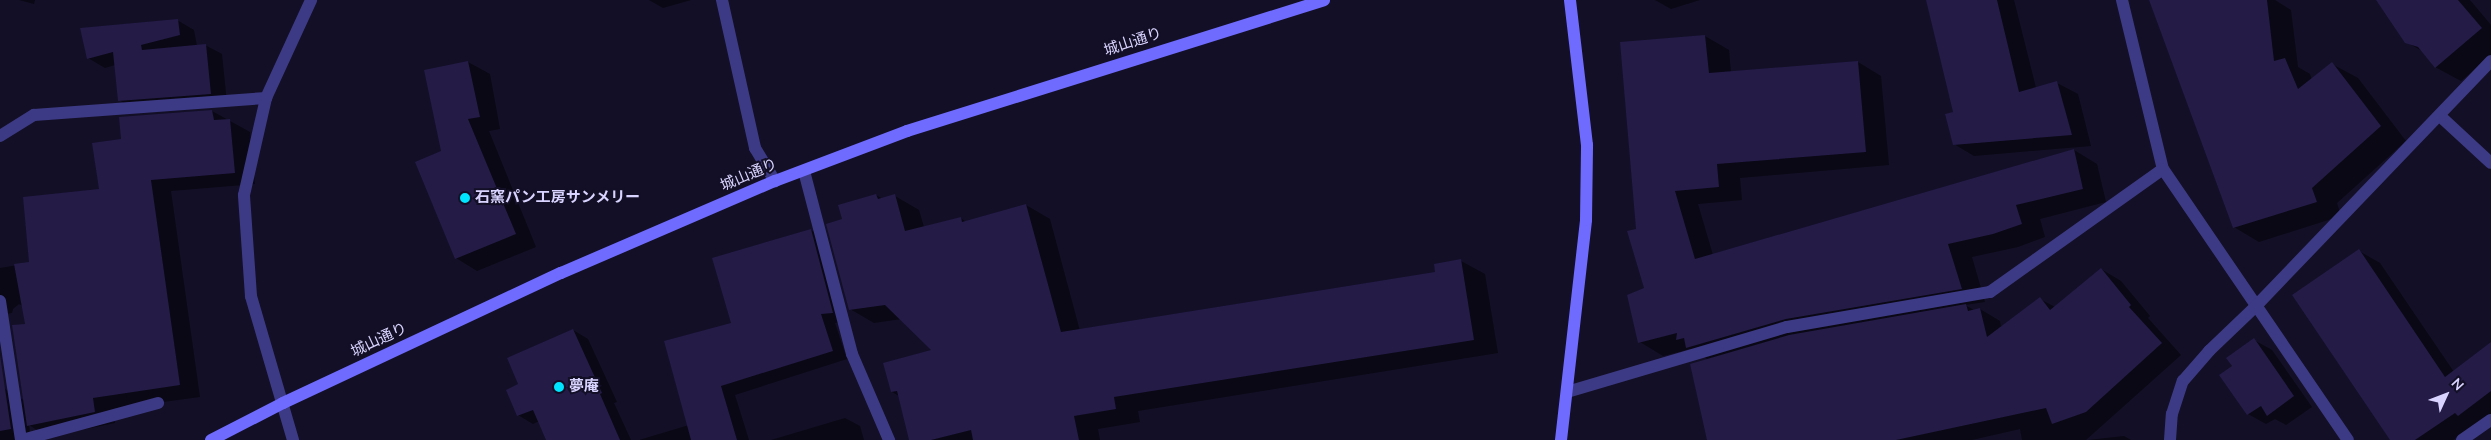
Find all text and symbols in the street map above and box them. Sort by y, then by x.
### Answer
street label: 城山通り [1102,24,1164,60]
street label: 城山通り [718,155,780,195]
place label: 石窯パン工房サンメリー [475,189,640,207]
marker: 石窯パン工房サンメリー [459,192,471,204]
street label: 城山通り [348,319,410,361]
north arrow [2421,370,2471,420]
text: N [2447,374,2468,395]
place label: 夢庵 [569,378,599,396]
marker: 夢庵 [553,381,565,393]

